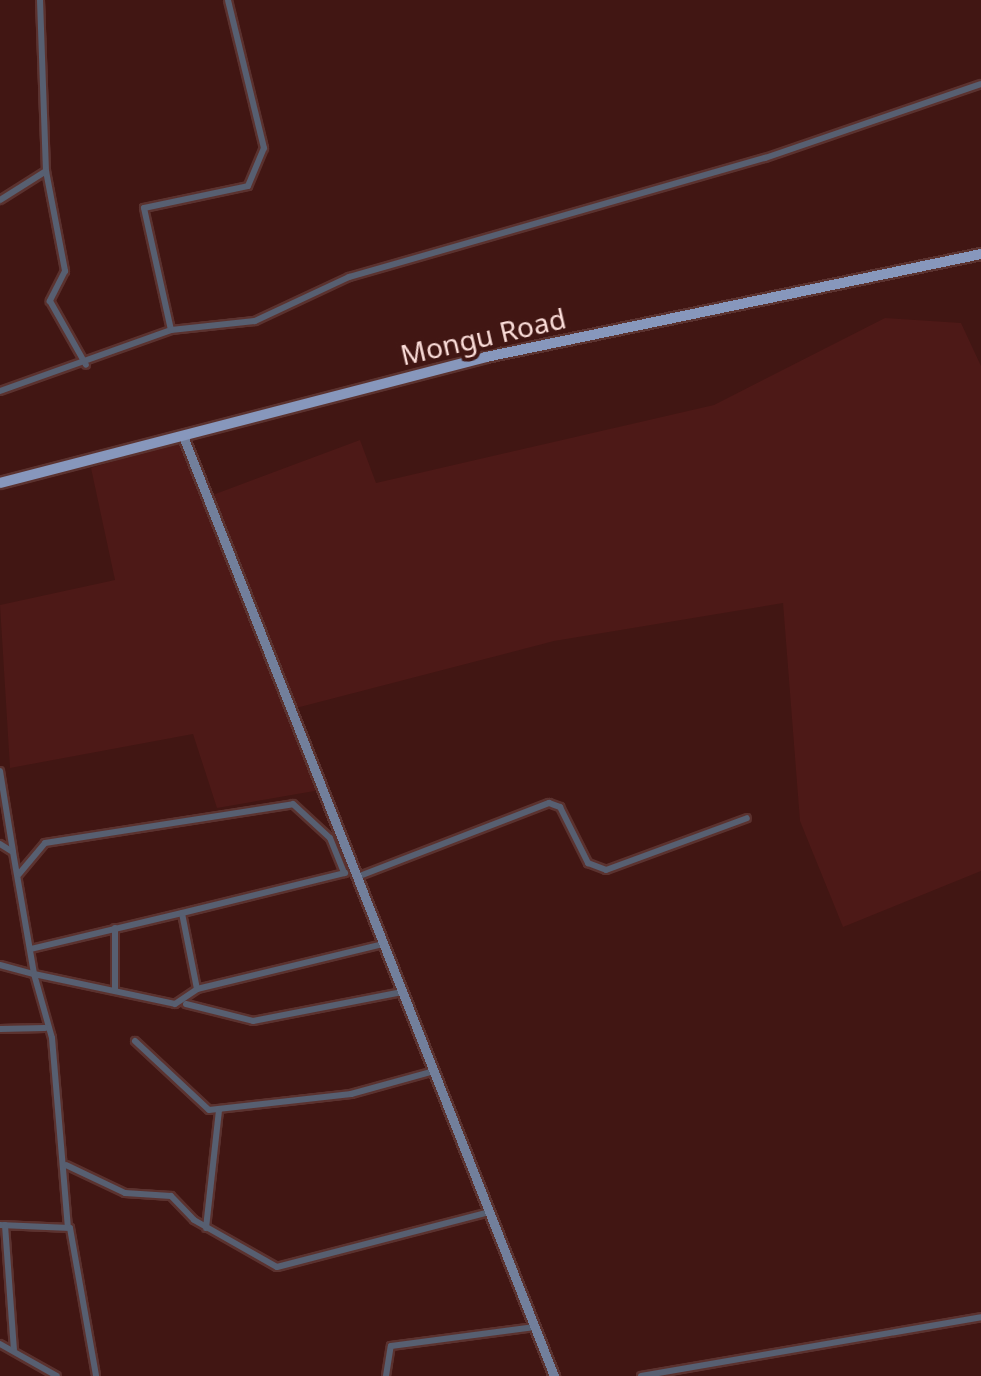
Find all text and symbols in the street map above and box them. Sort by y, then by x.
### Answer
street label: Mongu Road [397,301,569,371]

